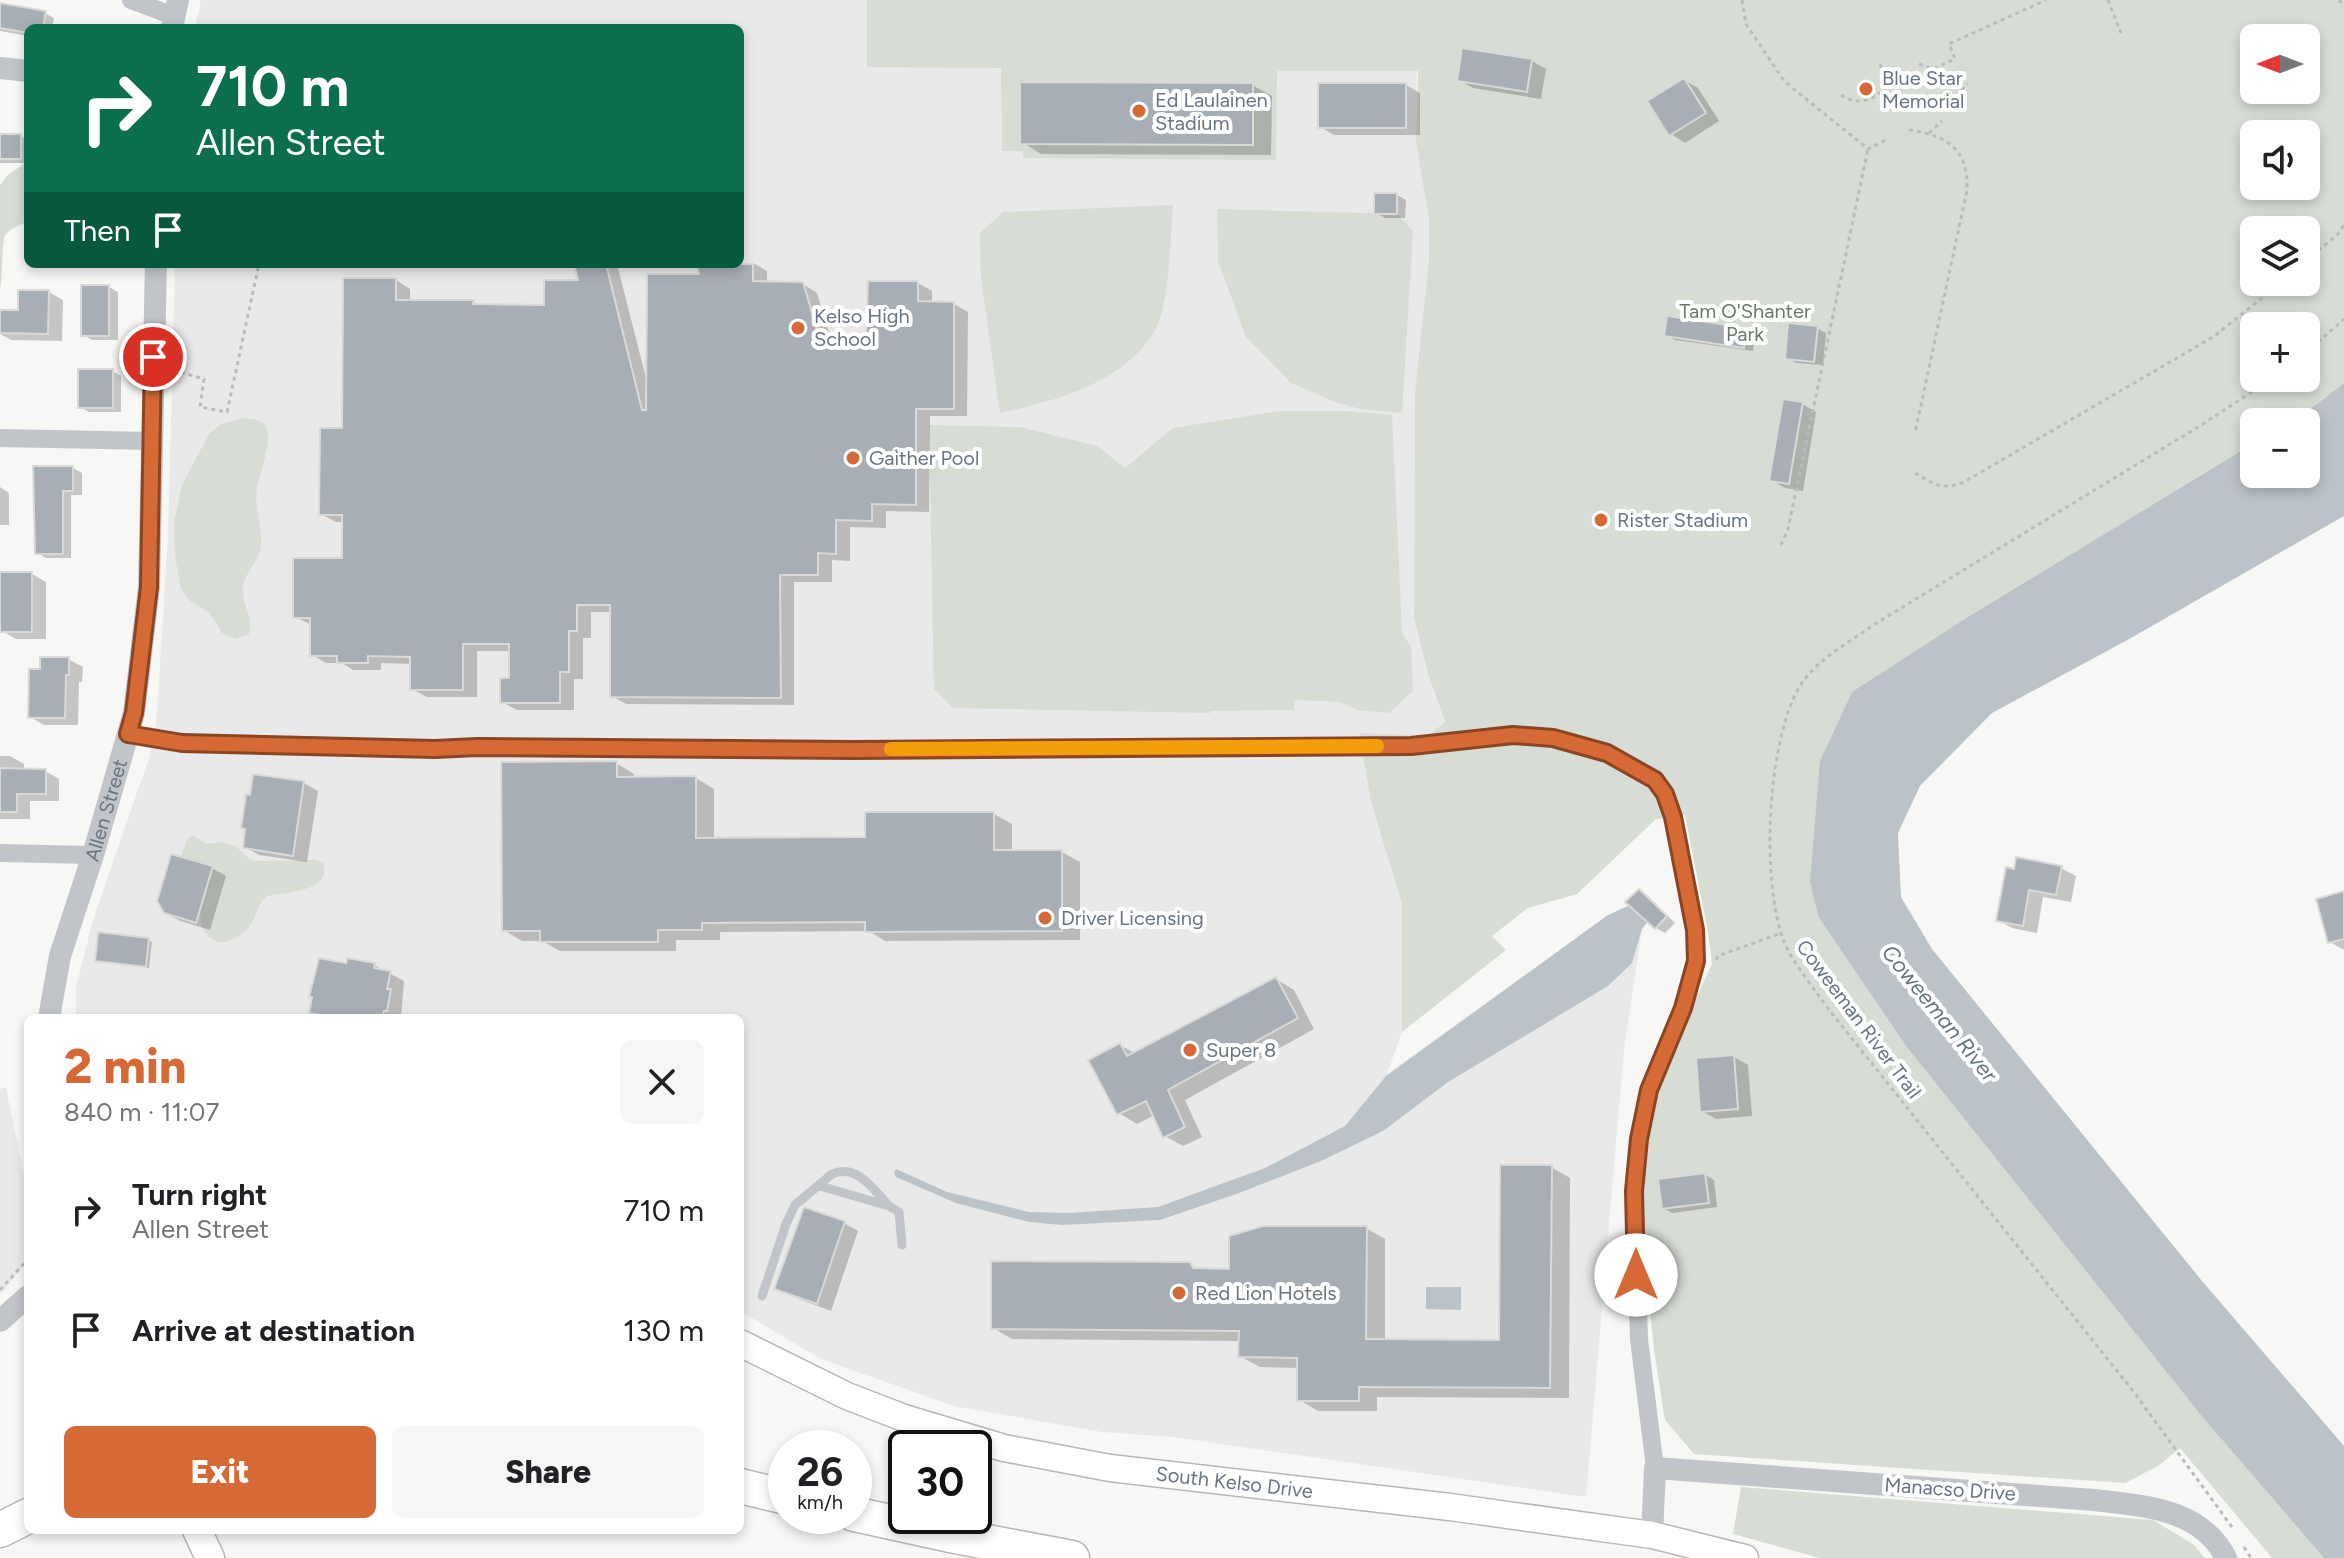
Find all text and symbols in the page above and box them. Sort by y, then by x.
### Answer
north arrow [2240,24,2320,104]
map controls [2240,24,2320,488]
text: 710 m [196,53,349,120]
icon: right [64,56,168,160]
place label: Blue Star Memorial [1882,66,1964,113]
marker: Blue Star Memorial [1857,80,1875,98]
place label: Ed Laulainen Stadium [1155,88,1268,135]
marker: Ed Laulainen Stadium [1130,102,1148,120]
button: sound [2240,120,2320,200]
text: Allen Street [196,121,386,164]
icon: arrive [146,208,190,252]
text: Then [64,212,130,249]
button: layers [2240,216,2320,296]
park label: Tam O'Shanter Park [1679,299,1811,346]
place label: Kelso High School [814,304,910,351]
button: + [2240,312,2320,392]
marker: Kelso High School [789,319,807,337]
pin [119,323,187,391]
icon: arrive [131,335,175,379]
button: − [2240,408,2320,488]
place label: Gaither Pool [869,446,979,470]
marker: Gaither Pool [844,449,862,467]
place label: Rister Stadium [1617,508,1748,532]
marker: Rister Stadium [1592,511,1610,529]
street label: Allen Street [80,756,132,864]
place label: Driver Licensing [1061,906,1204,930]
marker: Driver Licensing [1036,909,1054,927]
street label: Coweeman River Trail [1792,935,1926,1103]
water label: Coweeman River [1876,939,2004,1088]
text: 2 min [64,1037,187,1095]
place label: Super 8 [1206,1038,1276,1062]
button: close [620,1040,704,1124]
marker: Super 8 [1181,1041,1199,1059]
text: 840 m · 11:07 [64,1096,219,1128]
text: Turn right [132,1176,267,1213]
icon: right [64,1188,108,1232]
text: 710 m [623,1192,704,1229]
text: Allen Street [132,1213,269,1245]
position arrow [1594,1233,1678,1317]
place label: Red Lion Hotels [1195,1281,1337,1305]
marker: Red Lion Hotels [1170,1284,1188,1302]
icon: arrive [64,1308,108,1352]
text: Arrive at destination [132,1312,415,1349]
text: 130 m [623,1312,704,1349]
button: Exit [64,1426,376,1518]
button: Share [392,1426,704,1518]
speed limit sign: 30 [888,1430,992,1534]
text: 26 [797,1448,843,1496]
street label: South Kelso Drive [1154,1461,1314,1503]
street label: Manacso Drive [1884,1472,2016,1506]
text: km/h [797,1490,843,1514]

